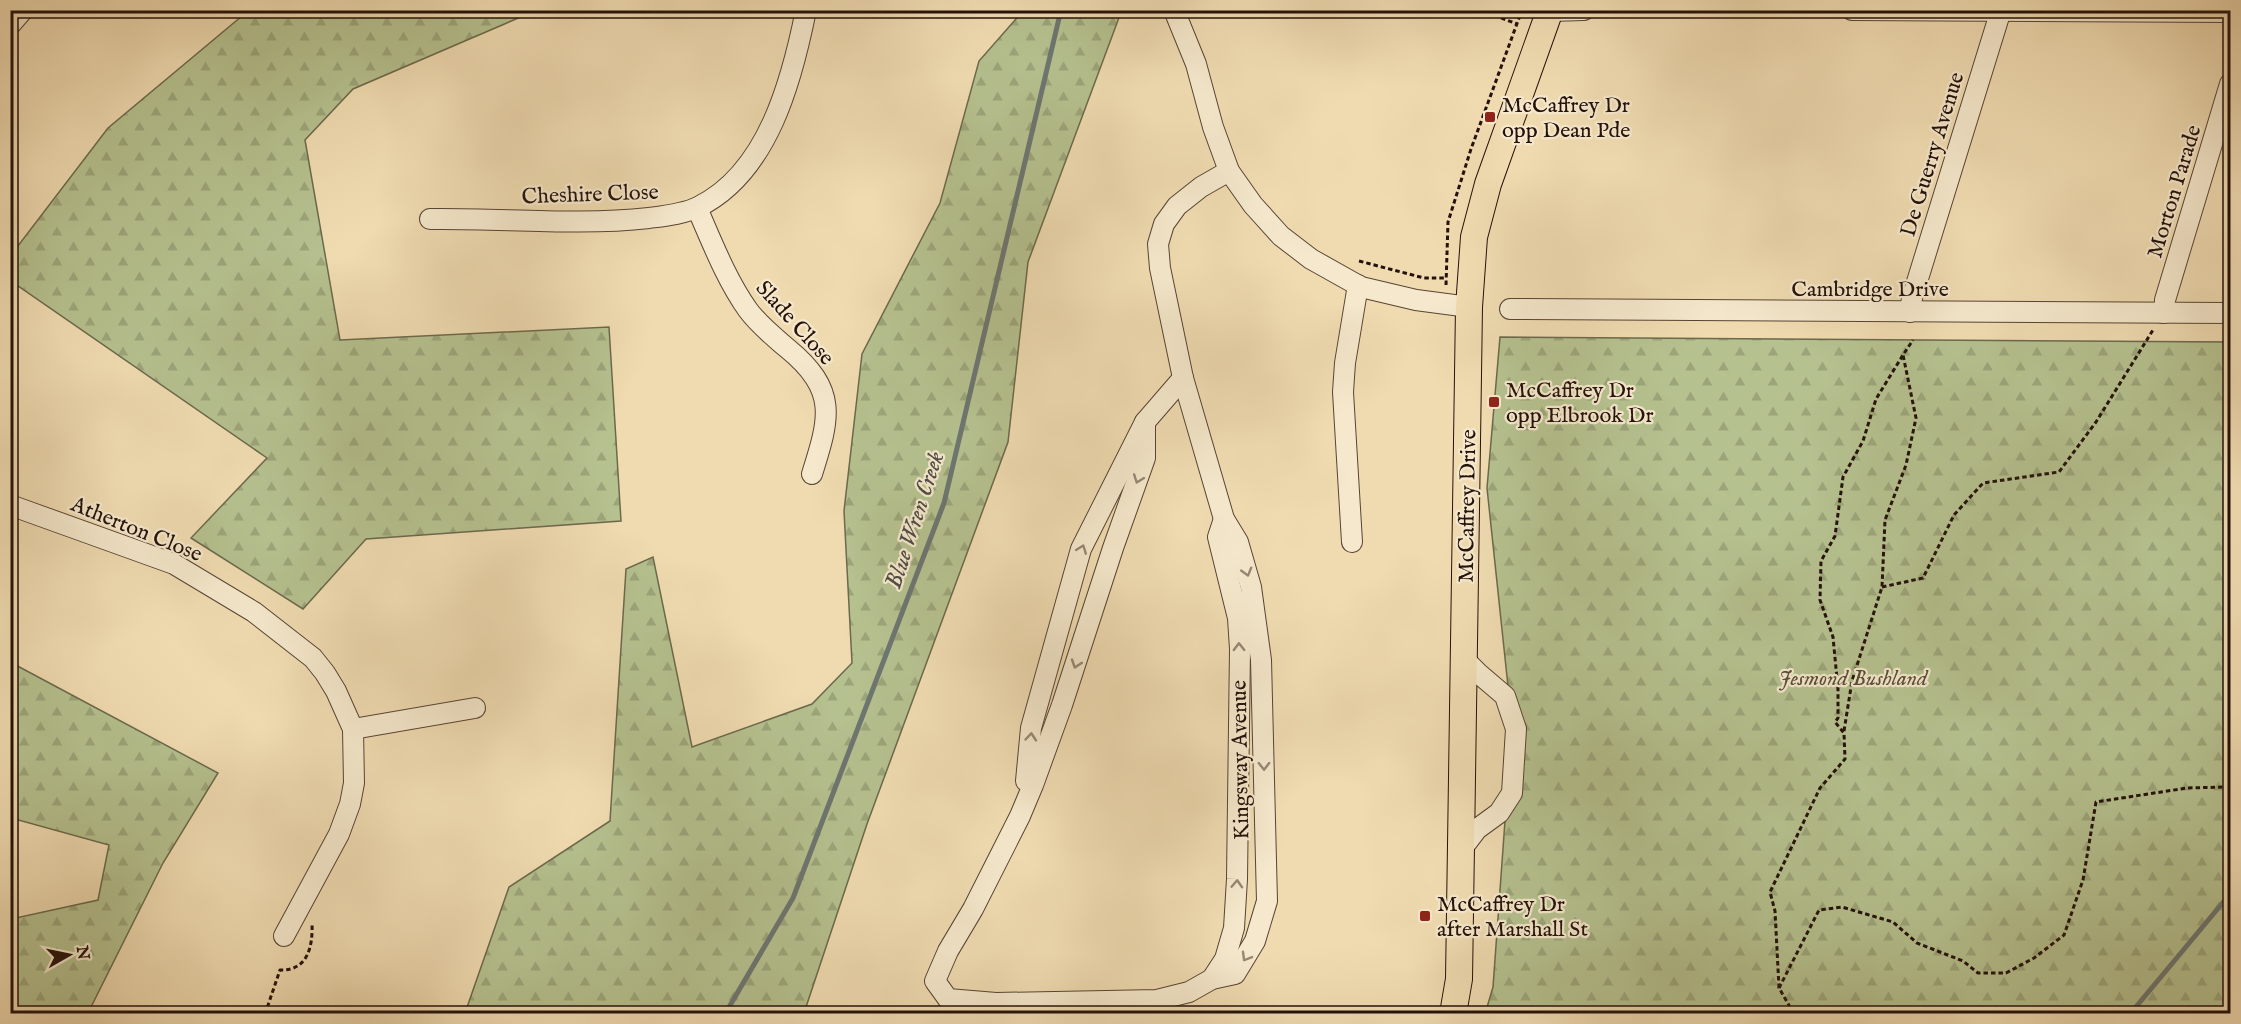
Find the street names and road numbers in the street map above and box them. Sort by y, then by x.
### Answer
street label: De Guerry Avenue [1895,69,1971,240]
street label: Morton Parade [2141,122,2208,261]
street label: Cheshire Close [521,179,659,211]
street label: Slade Close [749,275,840,372]
street label: Cambridge Drive [1791,276,1949,304]
street label: McCaffrey Drive [1453,429,1483,583]
street label: Atherton Close [65,490,206,569]
street label: Kingsway Avenue [1226,680,1256,840]

